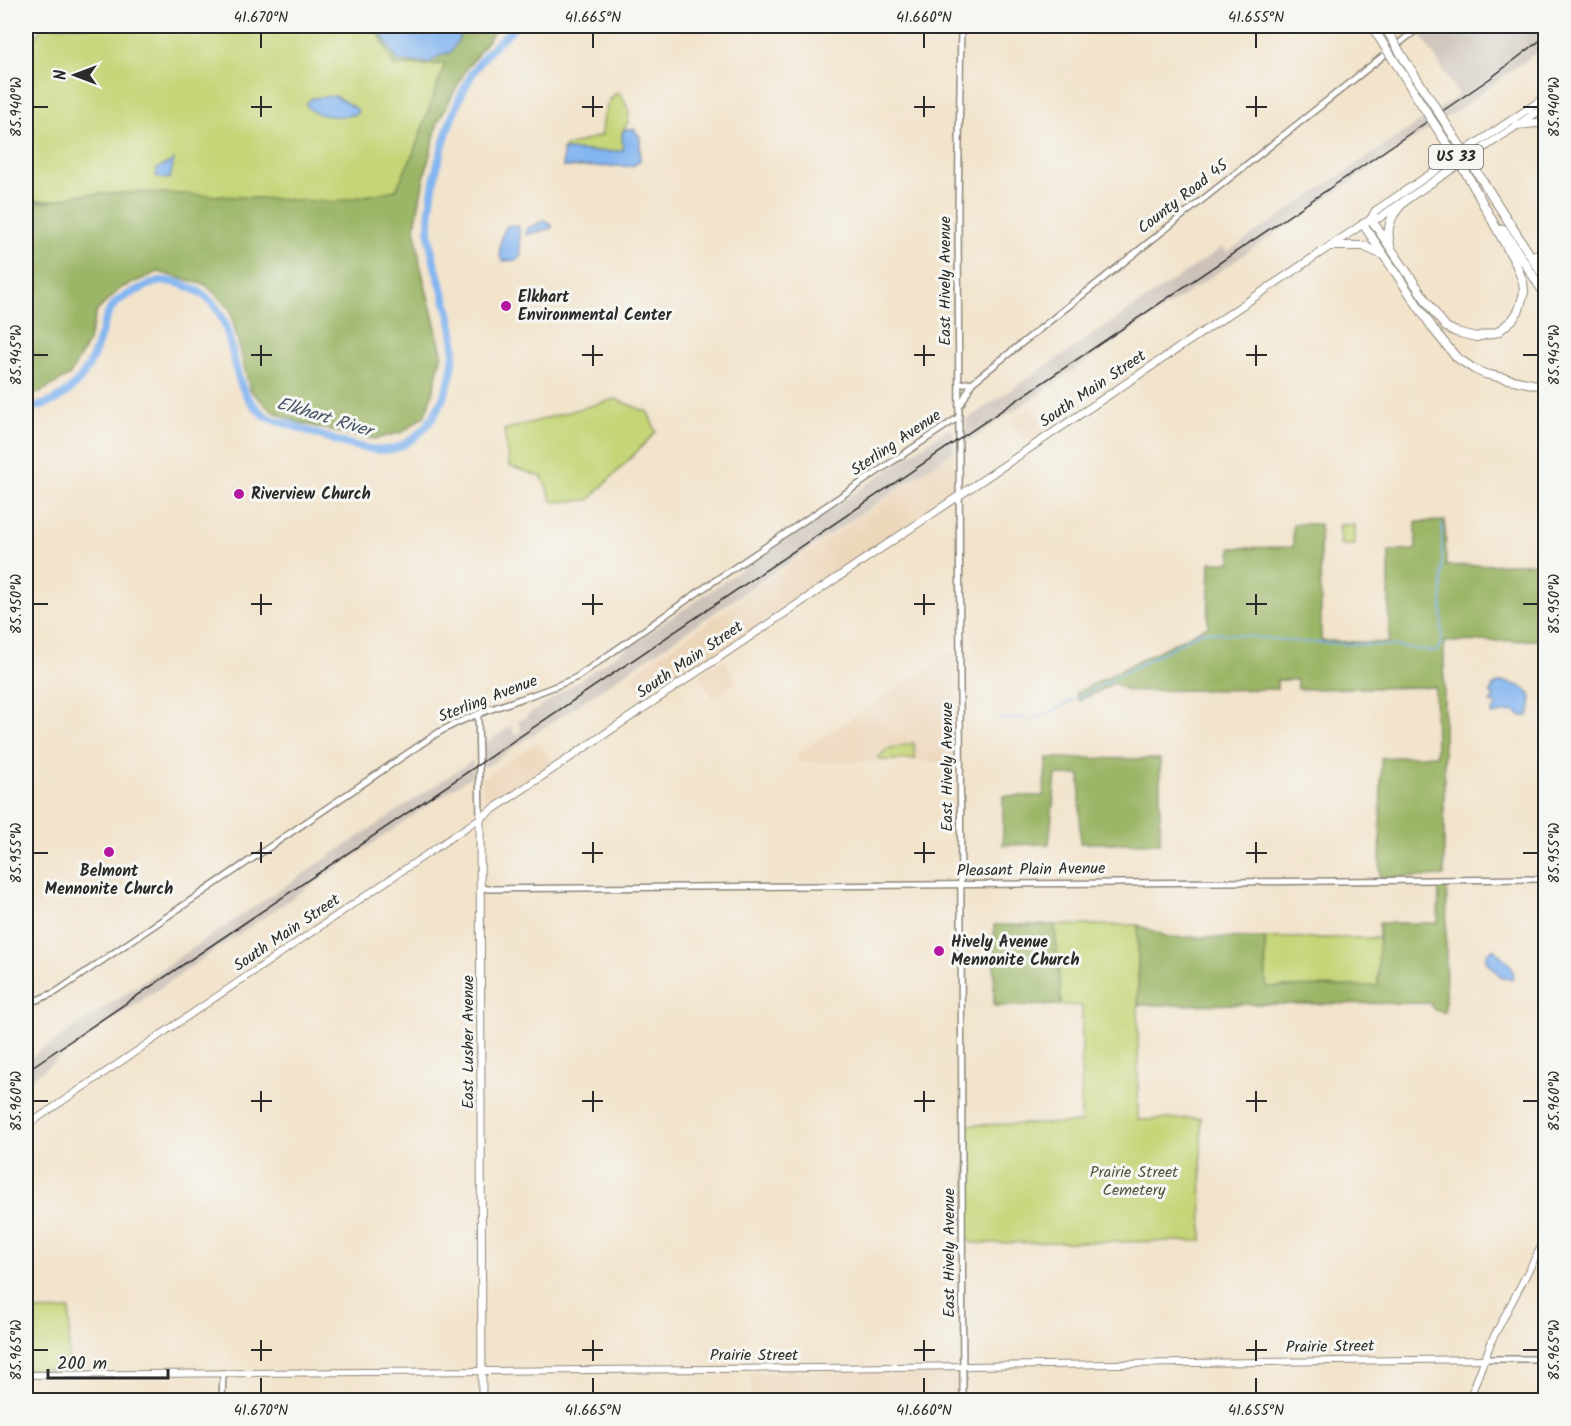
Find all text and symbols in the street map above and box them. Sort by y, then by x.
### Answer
text: 41.670°N [234,6,288,30]
text: 41.665°N [565,6,621,30]
text: 41.660°N [896,6,952,30]
text: 41.655°N [1228,6,1284,30]
north arrow [45,45,105,105]
text: N [49,70,74,80]
text: 85.940°W [5,76,29,137]
text: 85.940°W [1543,76,1567,137]
road number: US 33 [1429,145,1483,169]
street label: County Road 45 [1132,153,1235,240]
street label: East Hively Avenue [933,216,958,346]
place label: Elkhart Environmental Center [518,285,673,328]
marker: Elkhart Environmental Center [499,299,513,313]
text: 85.945°W [5,324,29,386]
text: 85.945°W [1543,324,1567,386]
street label: South Main Street [1035,343,1152,434]
water label: Elkhart River [273,390,379,447]
street label: Sterling Avenue [846,403,946,483]
place label: Riverview Church [251,482,371,507]
marker: Riverview Church [232,487,246,501]
text: 85.950°W [5,574,29,634]
text: 85.950°W [1543,574,1567,634]
street label: South Main Street [632,614,749,705]
street label: Sterling Avenue [435,669,541,729]
street label: East Hively Avenue [935,702,960,832]
text: 85.955°W [5,822,29,883]
text: 85.955°W [1543,822,1567,883]
marker: Belmont Mennonite Church [102,845,116,859]
street label: Pleasant Plain Avenue [956,856,1106,884]
place label: Belmont Mennonite Church [45,859,173,902]
street label: South Main Street [229,887,346,978]
place label: Hively Avenue Mennonite Church [951,930,1079,973]
marker: Hively Avenue Mennonite Church [932,944,946,958]
street label: East Lusher Avenue [456,975,481,1109]
text: 85.960°W [5,1070,29,1131]
text: 85.960°W [1543,1070,1567,1131]
park label: Prairie Street Cemetery [1090,1160,1179,1203]
street label: East Hively Avenue [937,1188,962,1318]
text: 85.965°W [5,1319,29,1381]
text: 85.965°W [1543,1319,1567,1381]
street label: Prairie Street [1285,1334,1375,1360]
scale bar [48,1342,168,1380]
street label: Prairie Street [710,1343,799,1368]
text: 200 m [57,1350,107,1379]
text: 41.670°N [234,1399,288,1423]
text: 41.665°N [565,1399,621,1423]
text: 41.660°N [896,1399,952,1423]
text: 41.655°N [1228,1399,1284,1423]

